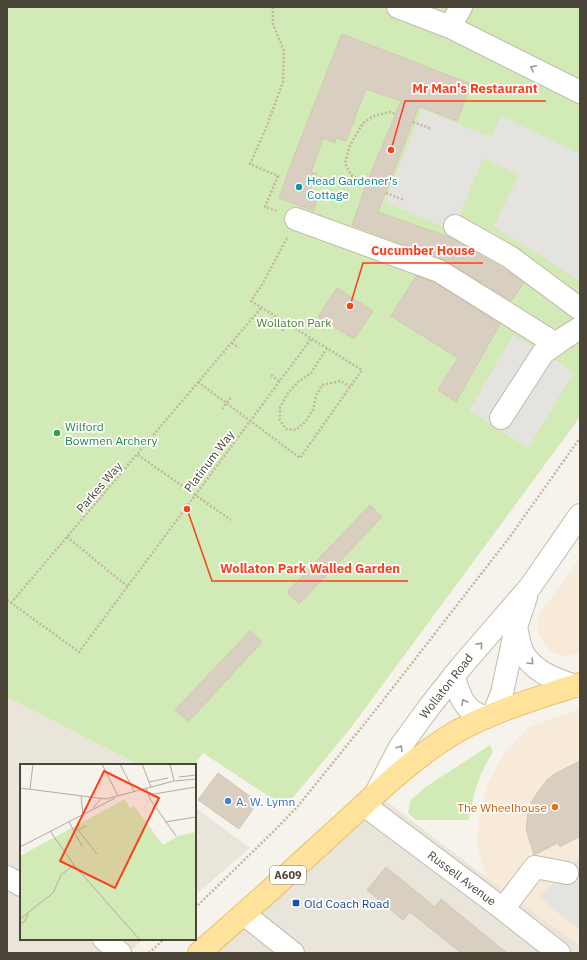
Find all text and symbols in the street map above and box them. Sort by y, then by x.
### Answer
one-way arrow [529,65,537,73]
callout: Mr Man's Restaurant [405,76,546,101]
text: Mr Man's Restaurant [412,80,538,97]
place label: Head Gardener's Cottage [307,173,398,202]
marker: Head Gardener's Cottage [294,182,304,192]
callout: Cucumber House [363,238,483,263]
text: Cucumber House [371,242,475,259]
park label: Wollaton Park [257,315,332,330]
place label: Wilford Bowmen Archery [65,419,157,448]
street label: Platinum Way [181,427,237,495]
marker: Wilford Bowmen Archery [52,428,62,438]
street label: Parkes Way [73,459,125,515]
callout: Wollaton Park Walled Garden [212,556,408,581]
text: Wollaton Park Walled Garden [220,560,400,577]
one-way arrow [475,642,482,650]
street label: Wollaton Road [416,651,476,721]
one-way arrow [526,657,534,665]
one-way arrow [462,699,469,706]
one-way arrow [395,745,403,752]
inset map [20,764,196,940]
place label: A. W. Lymn [236,794,295,809]
marker: A. W. Lymn [223,796,233,806]
place label: The Wheelhouse [457,800,547,815]
marker: The Wheelhouse [550,802,560,812]
street label: Russell Avenue [425,847,500,909]
road number: A609 [270,866,306,884]
place label: Old Coach Road [304,896,389,911]
marker: Old Coach Road [291,898,301,908]

